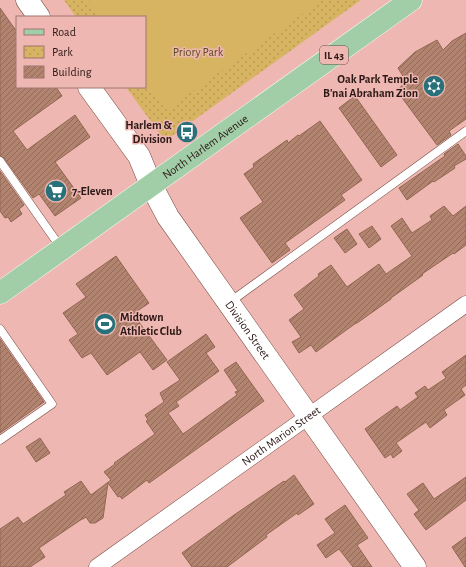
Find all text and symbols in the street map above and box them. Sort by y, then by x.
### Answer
legend [16,16,146,88]
text: Road [52,26,76,38]
text: Park [52,46,73,58]
park label: Priory Park [173,46,224,59]
road number: IL 43 [320,46,348,64]
text: Building [52,66,92,78]
place label: Oak Park Temple B'nai Abraham Zion [323,73,418,99]
synagogue icon: Oak Park Temple B'nai Abraham Zion [421,73,447,99]
street label: North Harlem Avenue [160,112,250,181]
place label: Harlem & Division [125,119,172,145]
bus stop icon: Harlem & Division [174,119,200,145]
supermarket icon: 7-Eleven [43,178,69,204]
place label: 7-Eleven [72,185,113,197]
street label: Division Street [223,299,272,361]
sports icon: Midtown Athletic Club [92,311,118,337]
place label: Midtown Athletic Club [120,311,182,337]
street label: North Marion Street [239,404,323,468]

